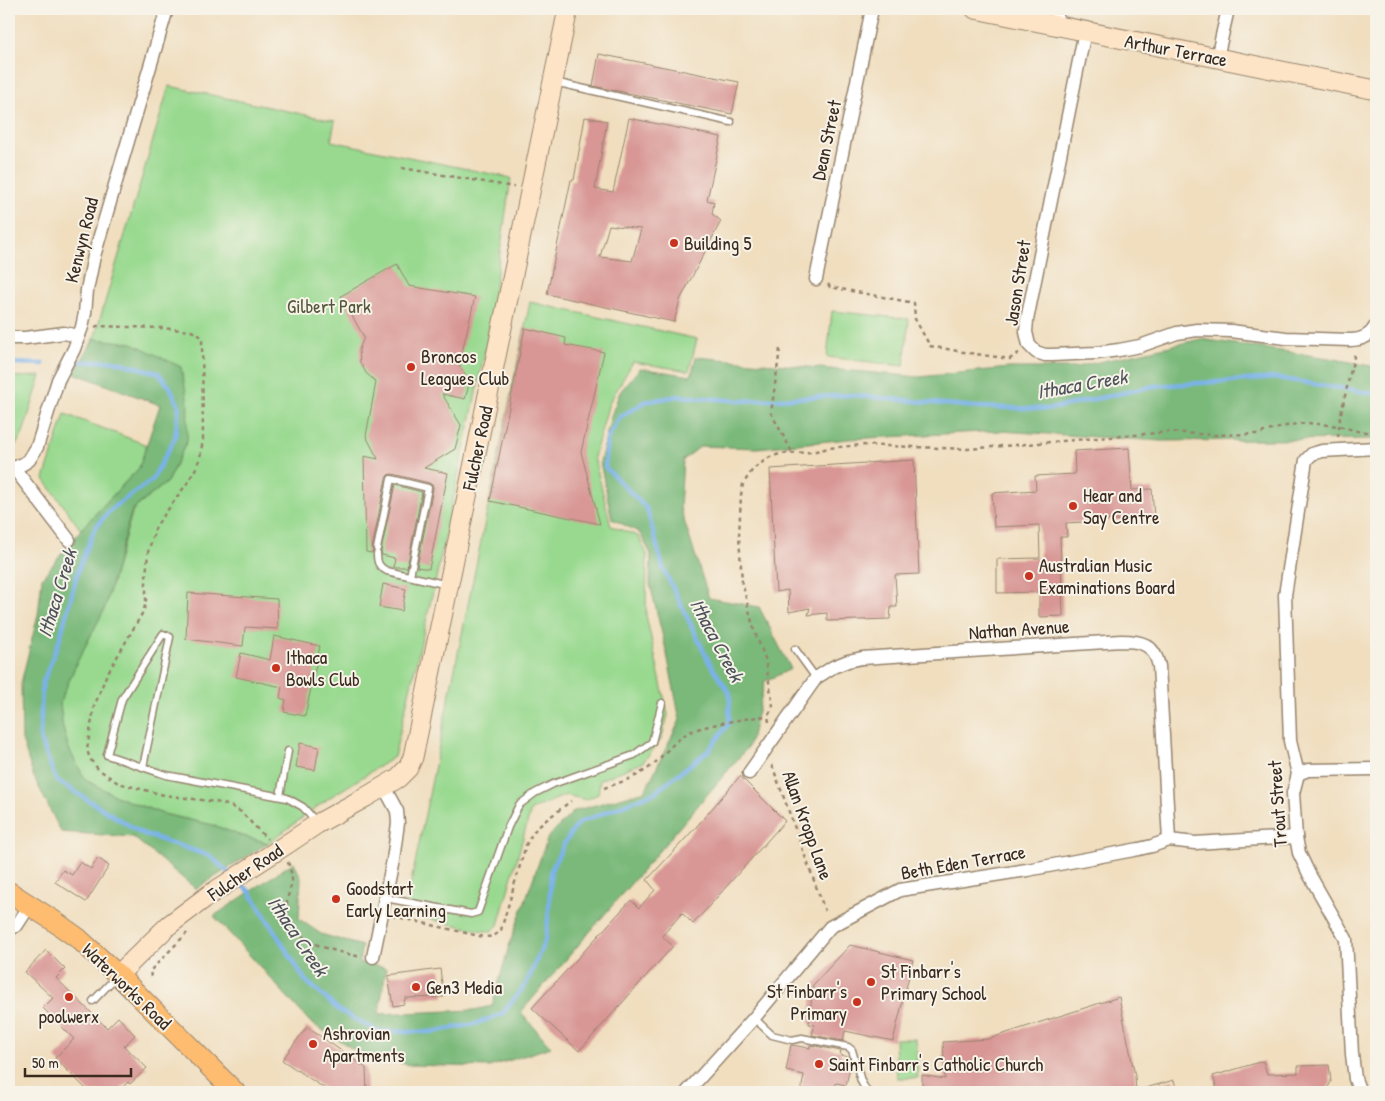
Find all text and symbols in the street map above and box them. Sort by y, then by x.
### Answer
street label: Arthur Terrace [1123,27,1230,73]
street label: Dean Street [805,97,847,182]
street label: Kenwyn Road [58,194,104,285]
place label: Building 5 [684,230,752,256]
marker: Building 5 [668,237,680,249]
street label: Jason Street [997,238,1037,328]
park label: Gilbert Park [287,293,371,319]
place label: Broncos Leagues Club [421,343,509,391]
marker: Broncos Leagues Club [405,361,417,373]
water label: Ithaca Creek [1035,362,1131,405]
street label: Fulcher Road [455,403,499,494]
place label: Hear and Say Centre [1083,482,1160,530]
marker: Hear and Say Centre [1067,500,1079,512]
water label: Ithaca Creek [30,544,83,640]
place label: Australian Music Examinations Board [1039,552,1175,600]
marker: Australian Music Examinations Board [1023,570,1035,582]
water label: Ithaca Creek [684,593,751,688]
street label: Nathan Avenue [968,612,1071,645]
place label: Ithaca Bowls Club [286,644,360,692]
marker: Ithaca Bowls Club [270,662,282,674]
street label: Trout Street [1261,759,1293,848]
street label: Allan Kropp Lane [776,767,840,883]
street label: Fulcher Road [201,837,288,907]
street label: Beth Eden Terrace [899,838,1028,886]
place label: Goodstart Early Learning [346,875,446,923]
water label: Ithaca Creek [262,890,336,982]
marker: Goodstart Early Learning [330,893,342,905]
street label: Waterworks Road [77,937,178,1036]
place label: St Finbarr's Primary School [881,958,987,1006]
place label: Gen3 Media [426,974,503,1000]
marker: St Finbarr's Primary School [865,976,877,988]
place label: St Finbarr's Primary [767,978,847,1026]
marker: Gen3 Media [410,981,422,993]
marker: poolwerx [63,991,75,1003]
marker: St Finbarr's Primary [851,996,863,1008]
place label: poolwerx [39,1003,99,1029]
place label: Ashrovian Apartments [323,1020,405,1068]
marker: Ashrovian Apartments [307,1038,319,1050]
scale bar [25,1046,131,1078]
place label: Saint Finbarr's Catholic Church [829,1051,1043,1077]
text: 50 m [32,1052,59,1073]
marker: Saint Finbarr's Catholic Church [813,1058,825,1070]

